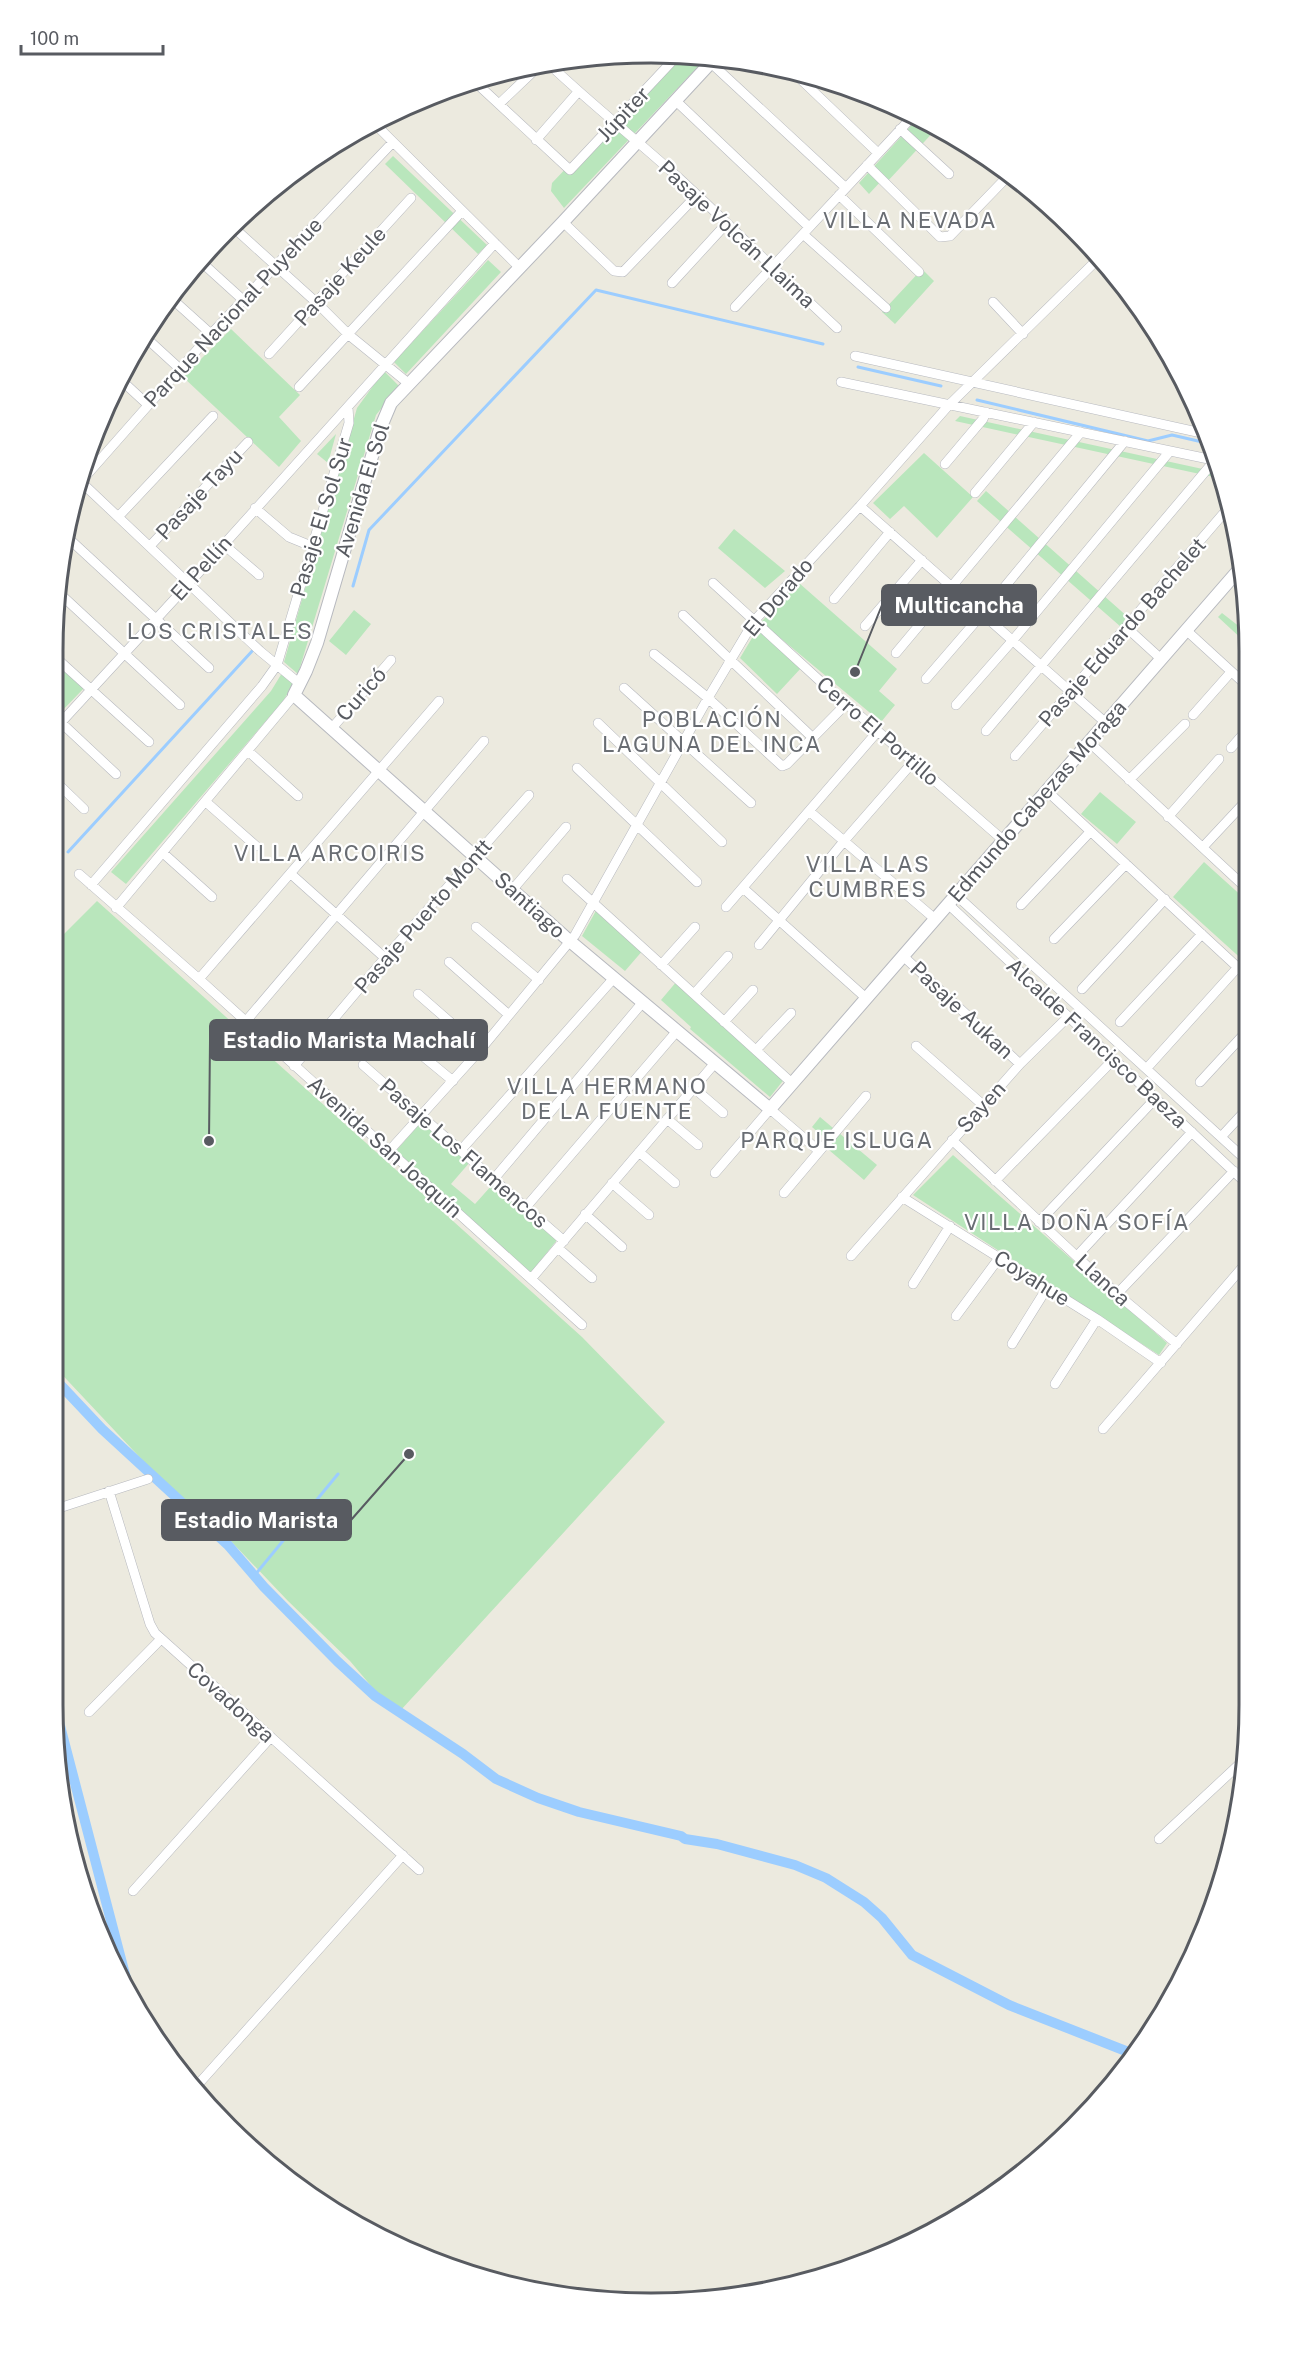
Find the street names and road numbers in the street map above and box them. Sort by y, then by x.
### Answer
street label: Júpiter [591,81,655,147]
street label: Pasaje Volcán Llaima [654,155,820,313]
street label: Parque Nacional Puyehue [139,212,327,412]
street label: Pasaje Keule [289,221,391,331]
street label: Avenida El Sol [330,420,394,560]
street label: Pasaje El Sol Sur [285,434,357,600]
street label: Pasaje Tayu [151,443,247,545]
street label: El Pellín [165,530,237,606]
street label: Pasaje Eduardo Bachelet [1033,532,1211,732]
street label: El Dorado [738,553,818,641]
street label: Curicó [331,662,391,726]
street label: Cerro El Portillo [812,671,944,791]
street label: Edmundo Cabezas Moraga [943,695,1131,907]
street label: Pasaje Puerto Montt [349,834,497,998]
street label: Santiago [489,867,571,943]
street label: Alcalde Francisco Baeza [1002,953,1192,1133]
street label: Pasaje Aukan [905,956,1019,1064]
street label: Avenida San Joaquín [303,1071,467,1223]
street label: Pasaje Los Flamencos [375,1073,553,1233]
street label: Sayen [952,1076,1010,1138]
street label: Coyahue [989,1245,1075,1311]
street label: Llanca [1070,1249,1136,1311]
street label: Covadonga [182,1656,280,1748]

